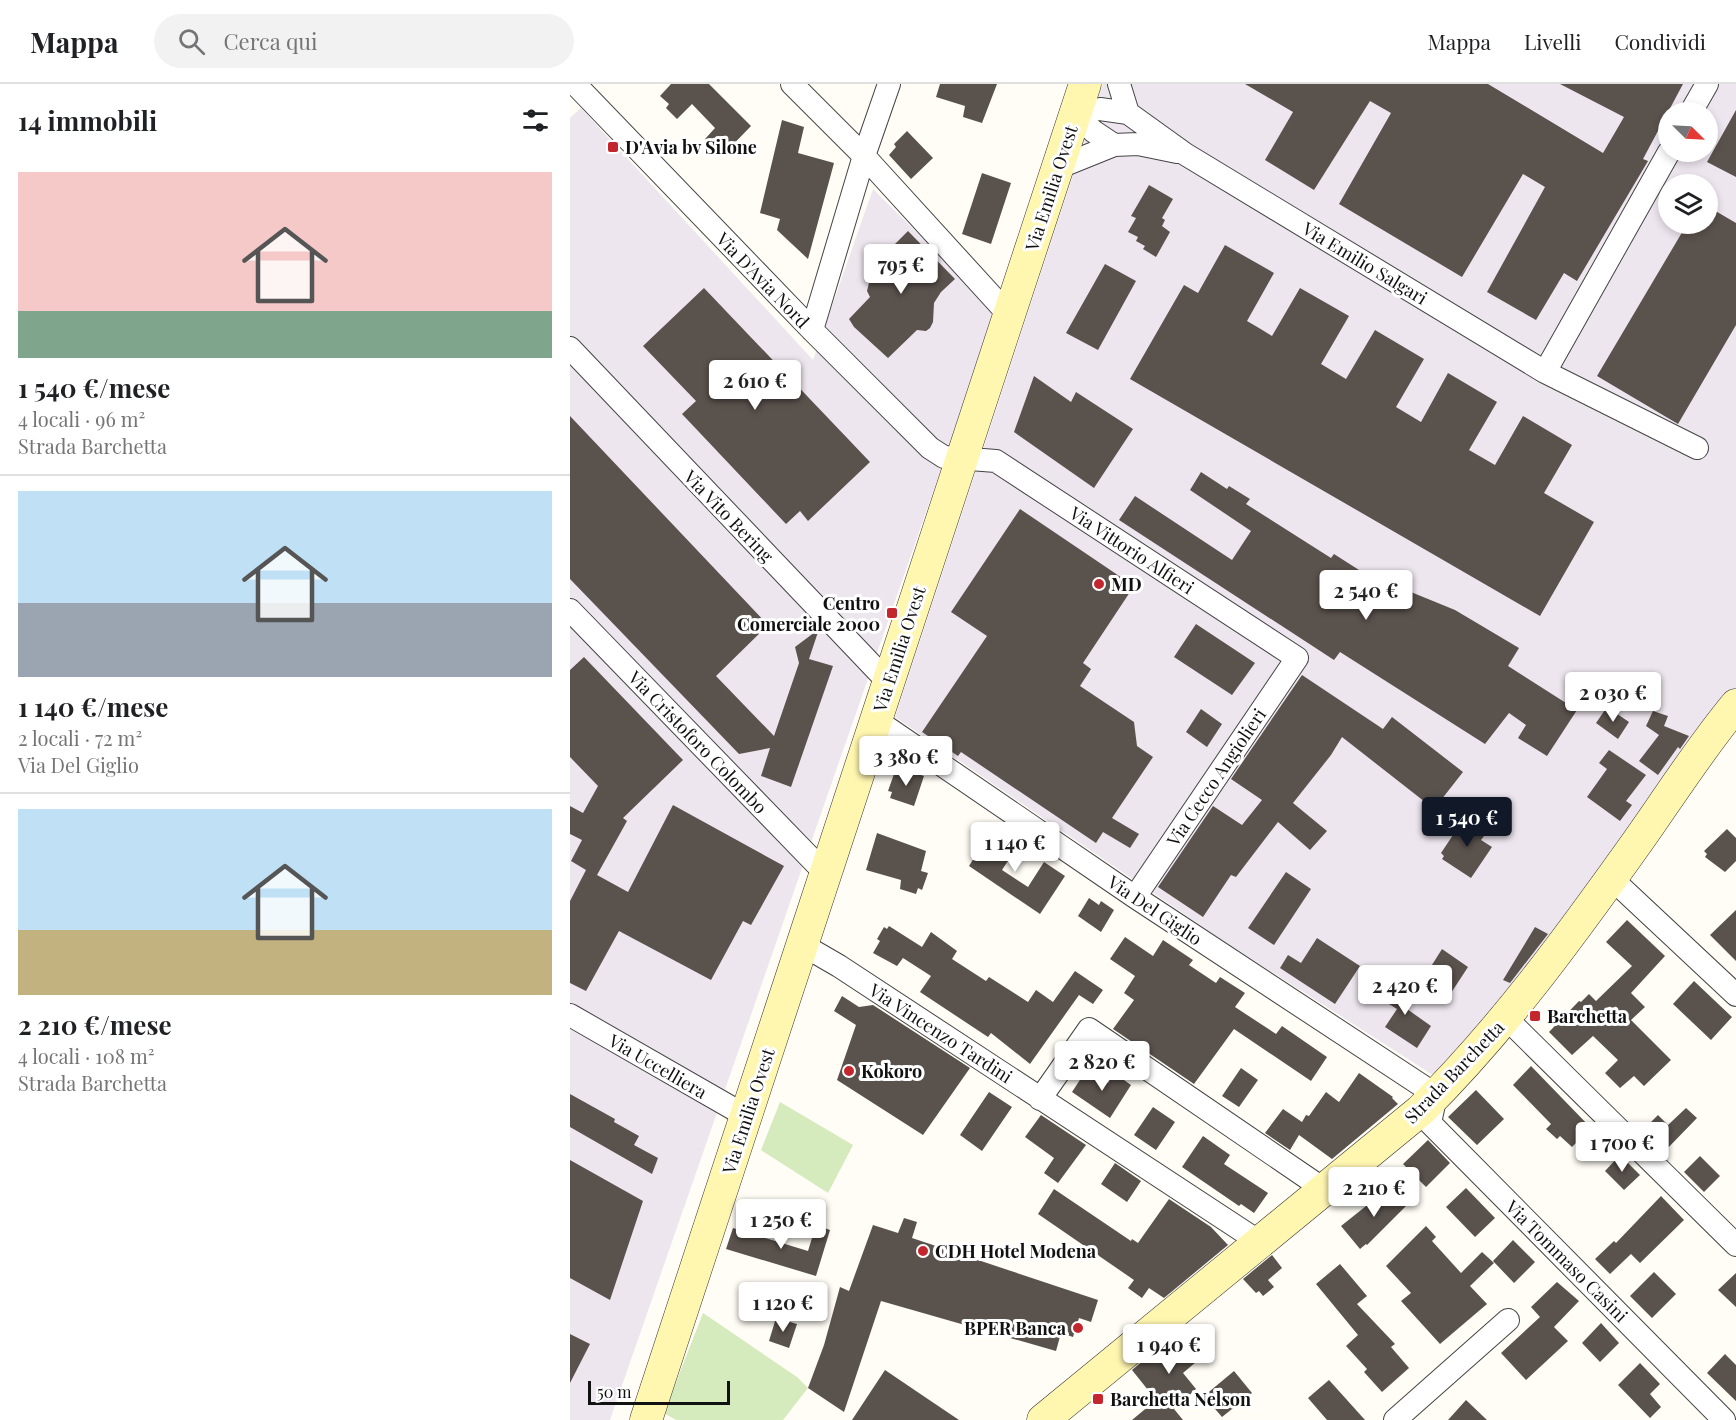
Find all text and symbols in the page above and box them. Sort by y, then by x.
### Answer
search box [154,14,574,68]
text: Mappa [30,23,118,60]
icon: search [175,25,208,58]
text: Cerca qui [223,26,318,56]
text: Mappa [1427,27,1491,55]
text: Livelli [1524,27,1581,55]
text: Condividi [1614,27,1706,55]
north arrow [1658,102,1718,162]
map controls [1658,102,1718,234]
text: 14 immobili [18,103,157,138]
icon: filters [519,104,552,137]
street label: Via Emilia Ovest [1019,122,1083,255]
place label: D'Avia bv Silone [625,135,757,159]
marker: D'Avia bv Silone [606,140,620,154]
button: layers [1658,174,1718,234]
icon: home [231,211,339,319]
street label: Via Emilio Salgari [1297,216,1432,310]
street label: Via D'Avia Nord [711,226,815,333]
pin: 795 € [859,244,943,295]
text: 795 € [878,250,924,277]
pin: 2 610 € [700,360,810,411]
text: 2 610 € [723,366,787,393]
text: 1 540 €/mese [18,370,170,405]
text: 4 locali · 96 m² [18,405,145,432]
text: Strada Barchetta [18,432,167,459]
street label: Via Vito Bering [678,464,779,568]
street label: Via Vittorio Alfieri [1064,500,1199,599]
icon: home [231,530,339,638]
pin: 2 540 € [1311,570,1421,621]
place label: MD [1111,572,1142,596]
text: 2 540 € [1334,576,1399,603]
marker: MD [1092,577,1106,591]
street label: Via Emilia Ovest [867,583,931,716]
place label: Centro Comerciale 2000 [737,591,880,636]
marker: Centro Comerciale 2000 [885,606,899,620]
street label: Via Cristoforo Colombo [623,665,773,819]
pin: 2 030 € [1558,672,1668,723]
text: 2 030 € [1579,678,1647,705]
text: 1 140 €/mese [18,689,168,724]
street label: Via Cecco Angiolieri [1160,703,1271,851]
text: 2 locali · 72 m² [18,724,142,751]
pin: 3 380 € [851,736,961,787]
text: 3 380 € [873,742,939,769]
text: Via Del Giglio [18,751,139,778]
pin: 1 540 € [1412,797,1522,848]
text: 1 540 € [1436,803,1498,830]
pin: 1 140 € [960,822,1070,873]
text: 1 140 € [985,828,1045,855]
icon: home [231,848,339,956]
street label: Via Del Giglio [1102,869,1207,950]
pin: 2 420 € [1350,965,1460,1016]
text: 2 420 € [1372,971,1438,998]
street label: Via Vincenzo Tardini [864,977,1017,1088]
place label: Barchetta [1547,1004,1628,1028]
text: 2 210 €/mese [18,1007,172,1042]
marker: Barchetta [1528,1009,1542,1023]
street label: Strada Barchetta [1399,1015,1509,1129]
street label: Via Uccelliera [604,1028,711,1104]
pin: 2 820 € [1047,1041,1157,1092]
text: 4 locali · 108 m² [18,1042,155,1069]
street label: Via Emilia Ovest [716,1045,780,1178]
text: 2 820 € [1069,1047,1135,1074]
place label: Kokoro [861,1059,922,1083]
marker: Kokoro [842,1064,856,1078]
text: Strada Barchetta [18,1069,167,1096]
pin: 1 700 € [1567,1122,1677,1173]
text: 1 700 € [1590,1128,1654,1155]
pin: 2 210 € [1319,1167,1429,1218]
text: 2 210 € [1342,1173,1406,1200]
street label: Via Tommaso Casini [1500,1194,1633,1327]
pin: 1 250 € [726,1199,836,1250]
text: 1 250 € [750,1205,812,1232]
place label: CDH Hotel Modena [935,1239,1097,1263]
marker: CDH Hotel Modena [916,1244,930,1258]
pin: 1 120 € [728,1282,838,1333]
text: 1 120 € [753,1288,813,1315]
place label: BPER Banca [964,1316,1067,1340]
marker: BPER Banca [1071,1321,1085,1335]
pin: 1 940 € [1114,1324,1224,1375]
text: 1 940 € [1137,1330,1201,1357]
scale bar [588,1378,730,1406]
text: 50 m [597,1381,631,1402]
place label: Barchetta Nelson [1110,1387,1251,1411]
marker: Barchetta Nelson [1091,1392,1105,1406]

